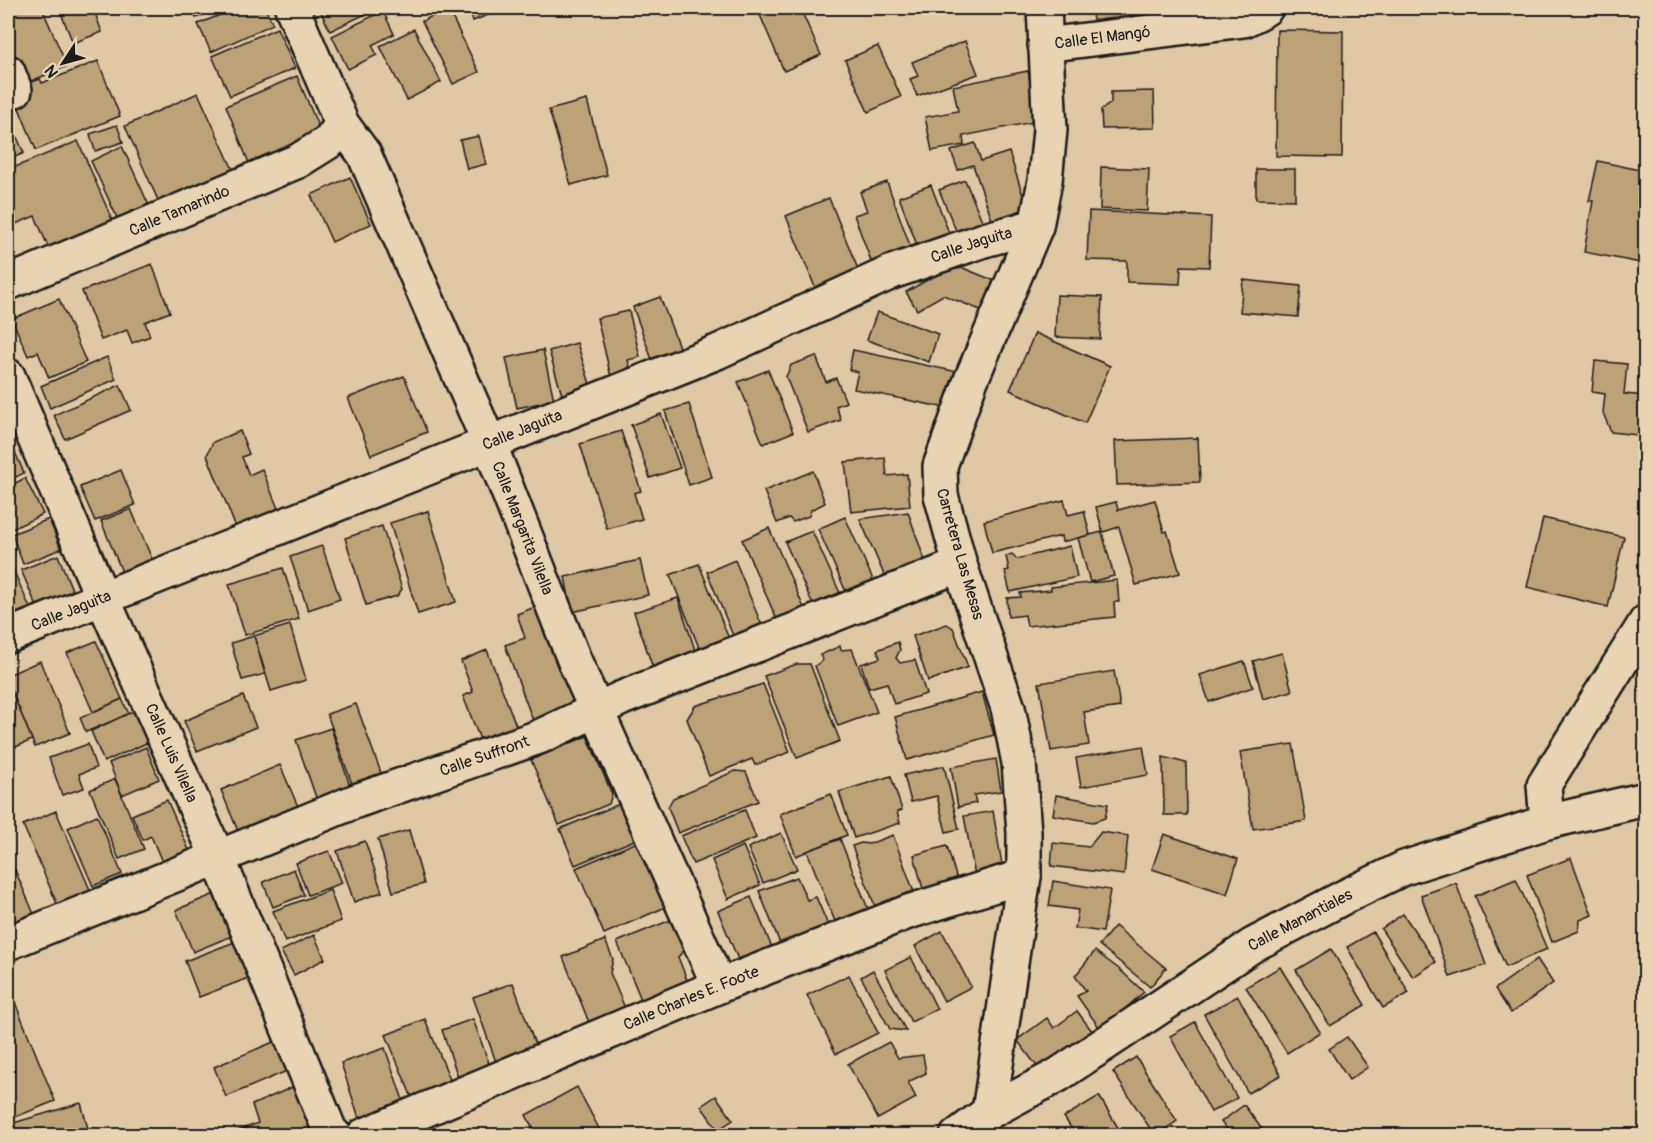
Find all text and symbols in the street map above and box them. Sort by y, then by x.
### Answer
street label: Calle El Mangó [1054,22,1152,54]
north arrow [33,33,93,93]
text: N [40,61,63,81]
street label: Calle Tamarindo [126,181,233,241]
street label: Calle Jaguita [928,223,1014,268]
street label: Calle Jaguita [479,405,565,455]
street label: Calle Margarita Vilella [487,459,558,598]
street label: Carretera Las Mesas [932,486,988,622]
street label: Calle Jaguita [28,586,114,636]
street label: Calle Luis Vilella [141,701,202,806]
street label: Calle Suffront [437,731,532,781]
street label: Calle Manantiales [1244,884,1356,956]
street label: Calle Charles E. Foote [620,961,762,1035]

